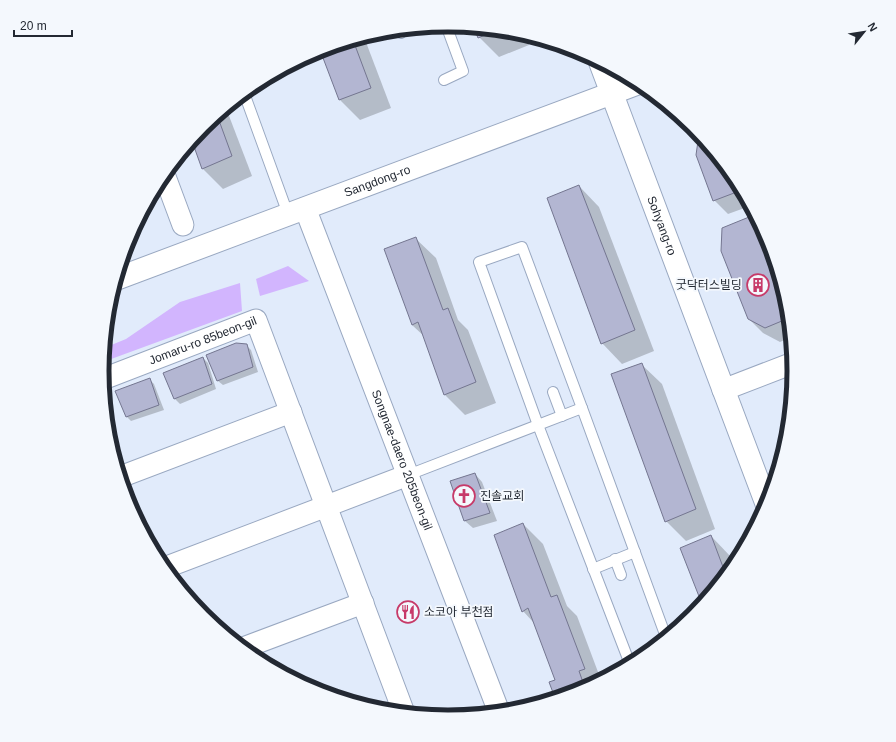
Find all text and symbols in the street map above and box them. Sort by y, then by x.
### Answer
scale bar [14,12,72,38]
north arrow [844,12,884,52]
text: 20 m [20,19,47,33]
text: N [865,21,880,33]
street label: Sangdong-ro [342,162,413,200]
street label: Sohyang-ro [644,194,679,258]
building icon: 굿닥터스빌딩 [745,272,771,298]
place label: 굿닥터스빌딩 [676,278,742,292]
street label: Jomaru-ro 85beon-gil [147,313,259,368]
street label: Songnae-daero 205beon-gil [369,388,435,532]
church icon: 진솔교회 [451,483,477,509]
place label: 진솔교회 [480,489,524,503]
restaurant icon: 소코아 부천점 [395,599,421,625]
place label: 소코아 부천점 [424,605,494,619]

